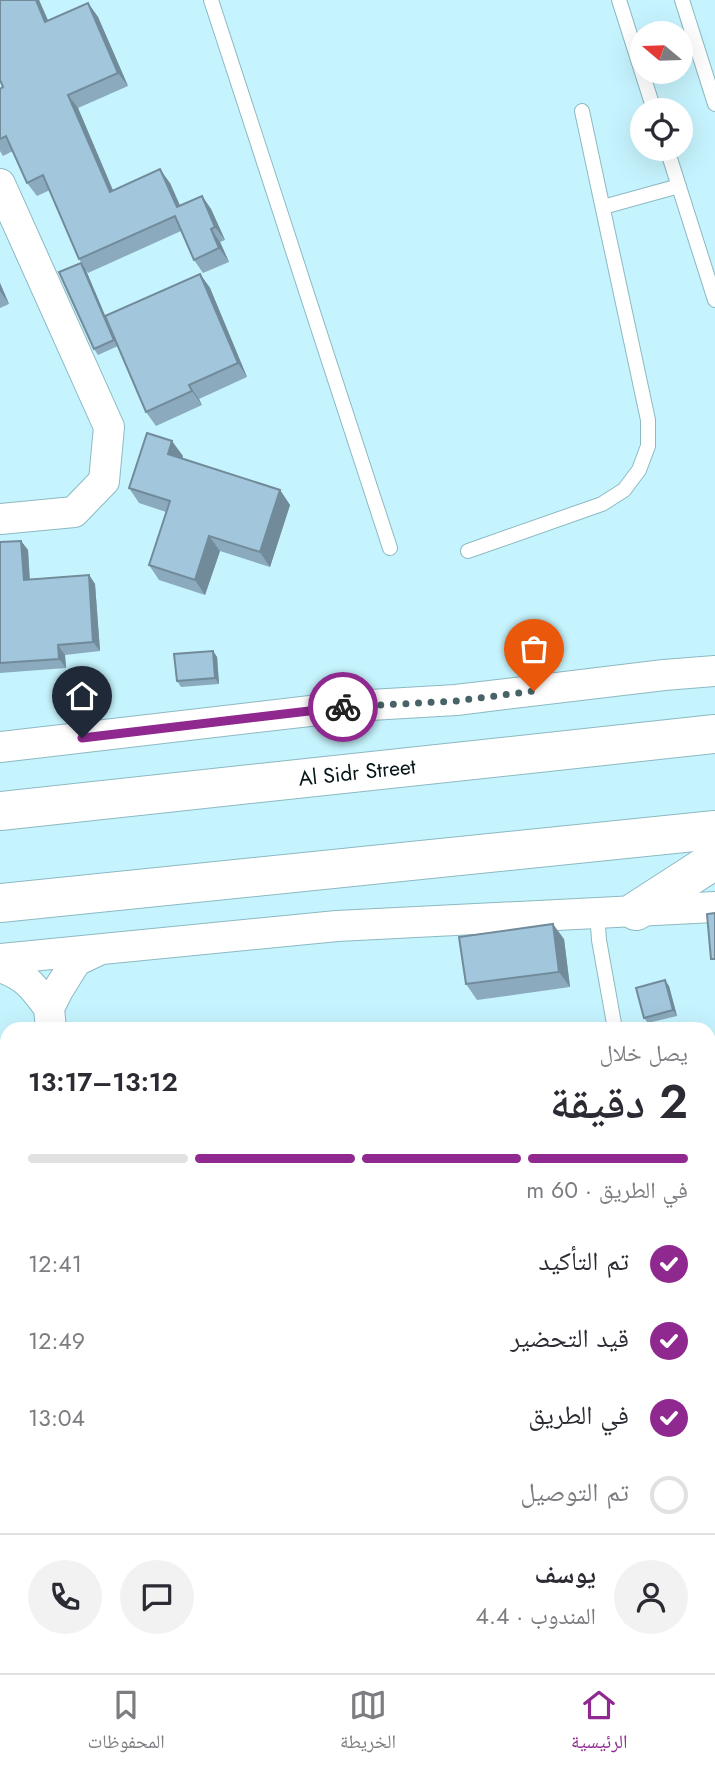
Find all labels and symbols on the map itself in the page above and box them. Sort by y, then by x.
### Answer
north arrow [630,21,693,84]
pin [504,619,564,691]
pin [52,666,112,738]
courier [308,672,378,742]
street label: Al Sidr Street [297,751,417,794]

